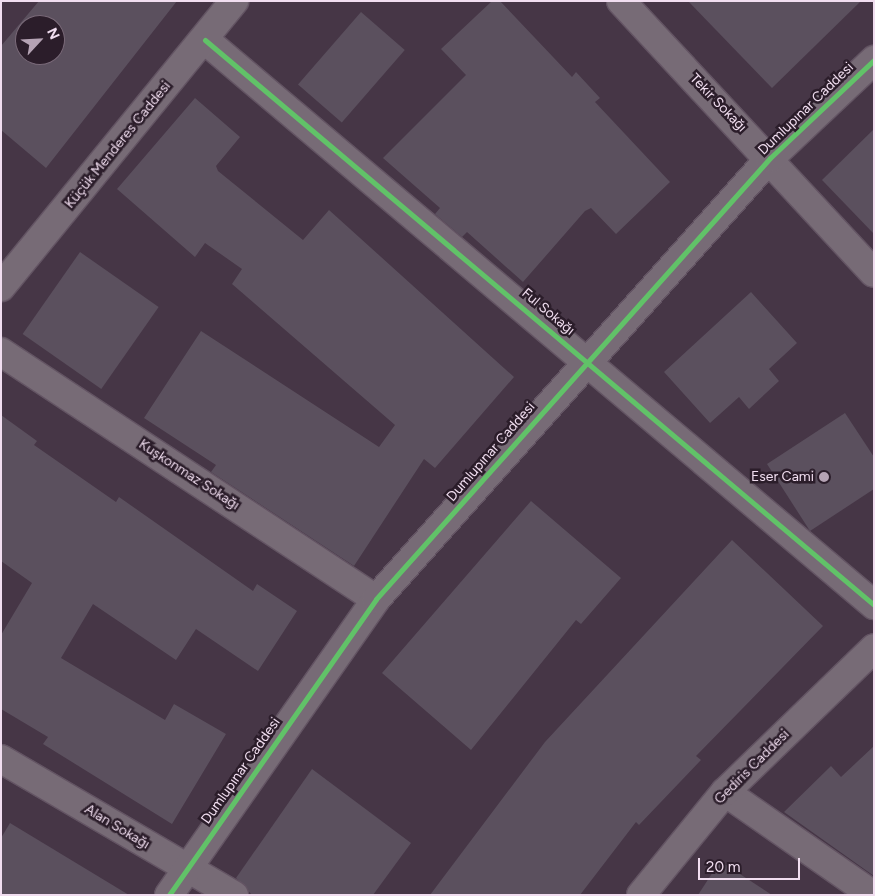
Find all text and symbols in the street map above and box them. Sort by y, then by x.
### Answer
north arrow [15,15,65,65]
text: N [43,25,63,42]
street label: Dumlupınar Caddesi [755,59,857,159]
street label: Tekir Sokağı [686,70,750,136]
street label: Küçük Menderes Caddesi [62,78,174,212]
street label: Ful Sokağı [518,285,578,339]
street label: Dumlupınar Caddesi [443,399,539,505]
street label: Kuşkonmaz Sokağı [135,436,243,514]
place label: Eser Cami [751,469,814,485]
marker: Eser Cami [818,471,830,483]
street label: Dumlupınar Caddesi [198,715,284,827]
street label: Gediris Caddesi [711,726,793,808]
street label: Alan Sokağı [81,801,153,853]
scale bar [700,848,802,880]
text: 20 m [706,858,740,876]

